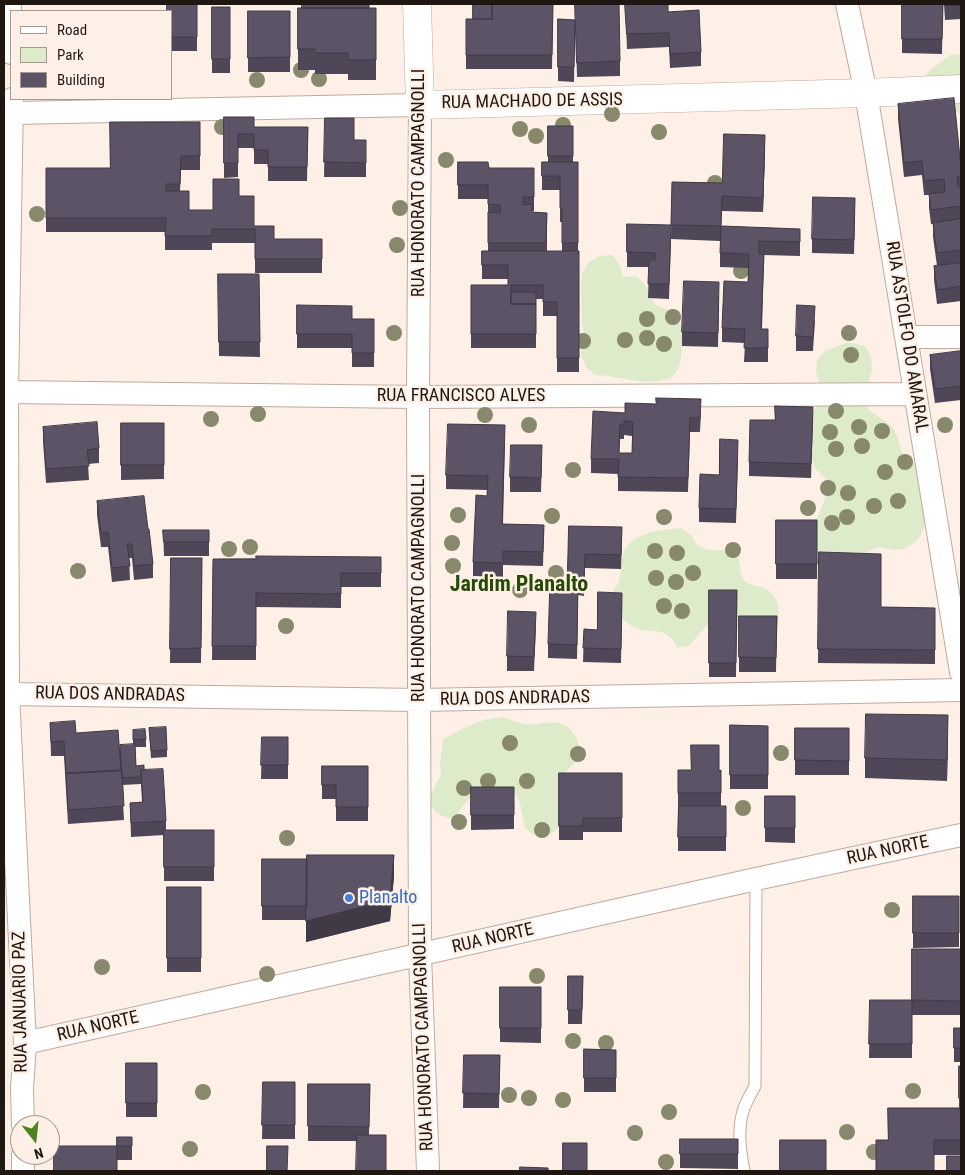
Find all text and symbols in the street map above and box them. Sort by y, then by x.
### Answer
legend [10,10,172,100]
text: Road [57,21,87,39]
text: Park [57,46,84,64]
street label: RUA HONORATO CAMPAGNOLLI [408,69,430,297]
text: Building [57,71,105,89]
street label: RUA MACHADO DE ASSIS [441,90,623,114]
street label: RUA ASTOLFO DO AMARAL [880,239,932,435]
street label: RUA FRANCISCO ALVES [377,385,545,407]
street label: RUA HONORATO CAMPAGNOLLI [408,474,430,702]
district label: Jardim Planalto [450,572,588,598]
street label: RUA DOS ANDRADAS [35,683,185,707]
street label: RUA DOS ANDRADAS [440,687,590,711]
street label: RUA NORTE [845,832,931,870]
place label: Planalto [359,887,417,909]
marker: Planalto [343,892,355,904]
street label: RUA NORTE [450,919,536,959]
street label: RUA HONORATO CAMPAGNOLLI [409,923,439,1151]
street label: RUA JANUARIO PAZ [9,931,33,1073]
street label: RUA NORTE [55,1007,141,1047]
north arrow [10,1115,60,1165]
text: N [33,1145,45,1162]

